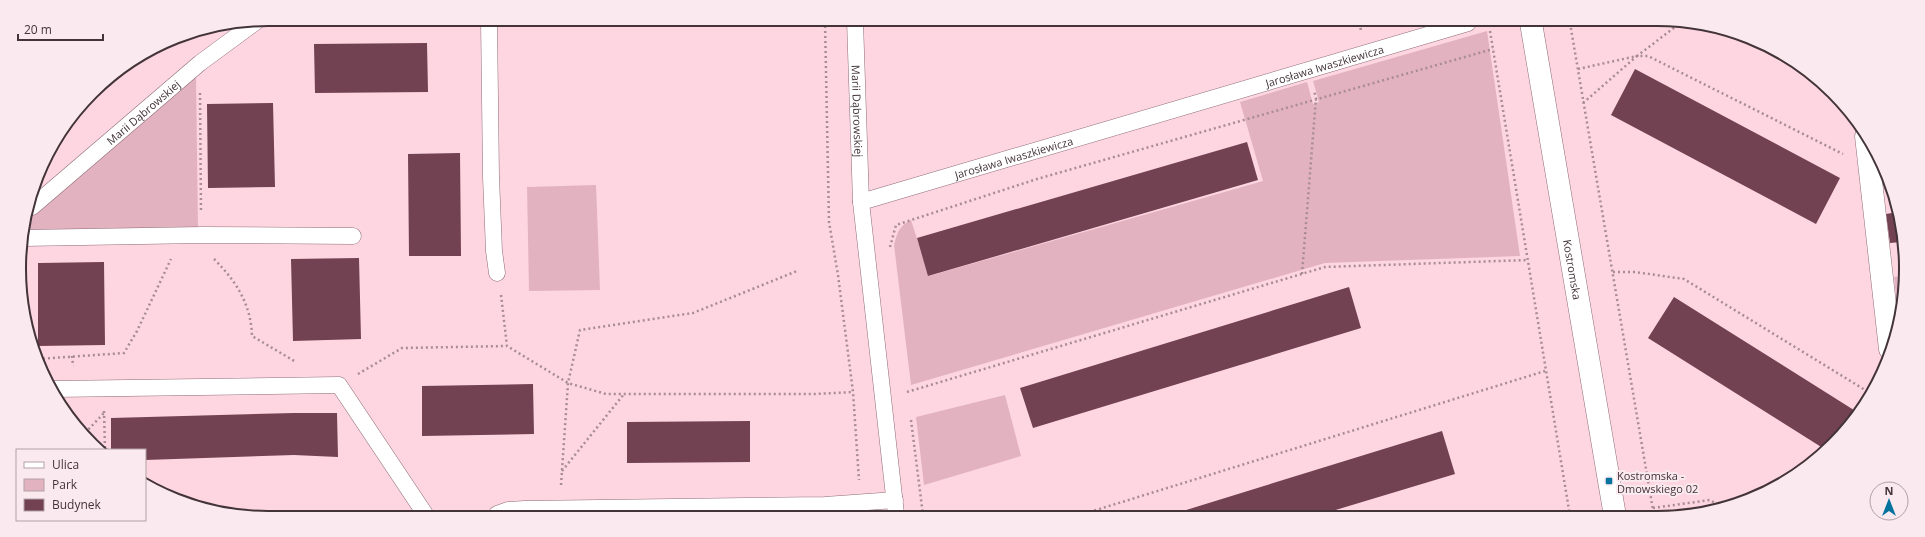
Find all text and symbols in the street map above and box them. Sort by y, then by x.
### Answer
scale bar [18,16,103,42]
text: 20 m [24,21,52,38]
street label: Jarosława Iwaszkiewicza [1262,41,1385,90]
street label: Marii Dąbrowskiej [849,65,867,157]
street label: Marii Dąbrowskiej [103,76,183,148]
street label: Jarosława Iwaszkiewicza [952,132,1074,182]
street label: Kostromska [1560,238,1586,301]
legend [16,449,146,521]
text: Ulica [52,456,79,473]
place label: Kostromska - Dmowskiego 02 [1617,468,1698,496]
text: Park [52,476,78,493]
marker: Kostromska - Dmowskiego 02 [1604,476,1614,486]
north arrow [1869,481,1909,521]
text: N [1885,483,1893,498]
text: Budynek [52,496,102,513]

